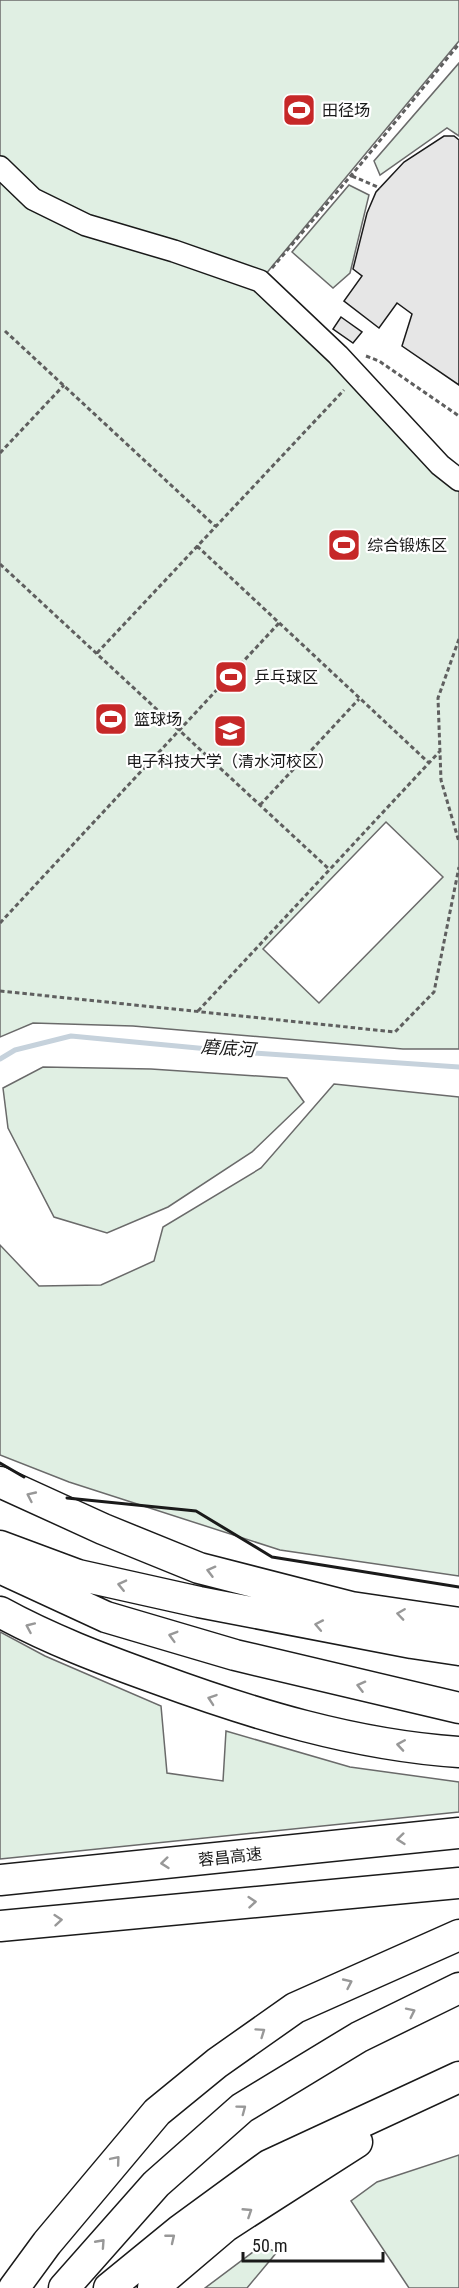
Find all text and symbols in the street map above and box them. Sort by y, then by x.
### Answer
sports icon: 田径场 [281,92,317,128]
place label: 田径场 [322,101,370,120]
sports icon: 综合锻炼区 [326,527,362,563]
place label: 综合锻炼区 [367,536,447,555]
sports icon: 乒乓球区 [213,659,249,695]
place label: 乒乓球区 [254,668,318,687]
sports icon: 篮球场 [93,701,129,737]
place label: 篮球场 [134,710,182,729]
school or university icon: 电子科技大学（清水河校区） [212,713,248,749]
place label: 电子科技大学（清水河校区） [126,752,334,771]
water label: 磨底河 [200,1036,259,1061]
one-way arrow [27,1492,38,1504]
one-way arrow [206,1566,217,1578]
one-way arrow [117,1579,127,1592]
one-way arrow [396,1609,406,1621]
one-way arrow [314,1619,324,1632]
one-way arrow [26,1623,37,1635]
one-way arrow [168,1631,178,1643]
one-way arrow [356,1680,366,1693]
one-way arrow [207,1693,218,1706]
one-way arrow [396,1739,406,1751]
one-way arrow [396,1832,405,1845]
street label: 蓉昌高速 [197,1844,263,1870]
one-way arrow [160,1856,170,1869]
one-way arrow [248,1896,257,1909]
one-way arrow [54,1914,63,1927]
one-way arrow [342,1979,353,1991]
one-way arrow [405,2007,416,2019]
one-way arrow [255,2028,266,2039]
one-way arrow [236,2105,247,2116]
one-way arrow [109,2156,120,2167]
one-way arrow [241,2208,252,2219]
scale bar [243,2225,382,2263]
one-way arrow [164,2234,175,2245]
text: 50 m [252,2235,287,2256]
one-way arrow [94,2239,105,2250]

